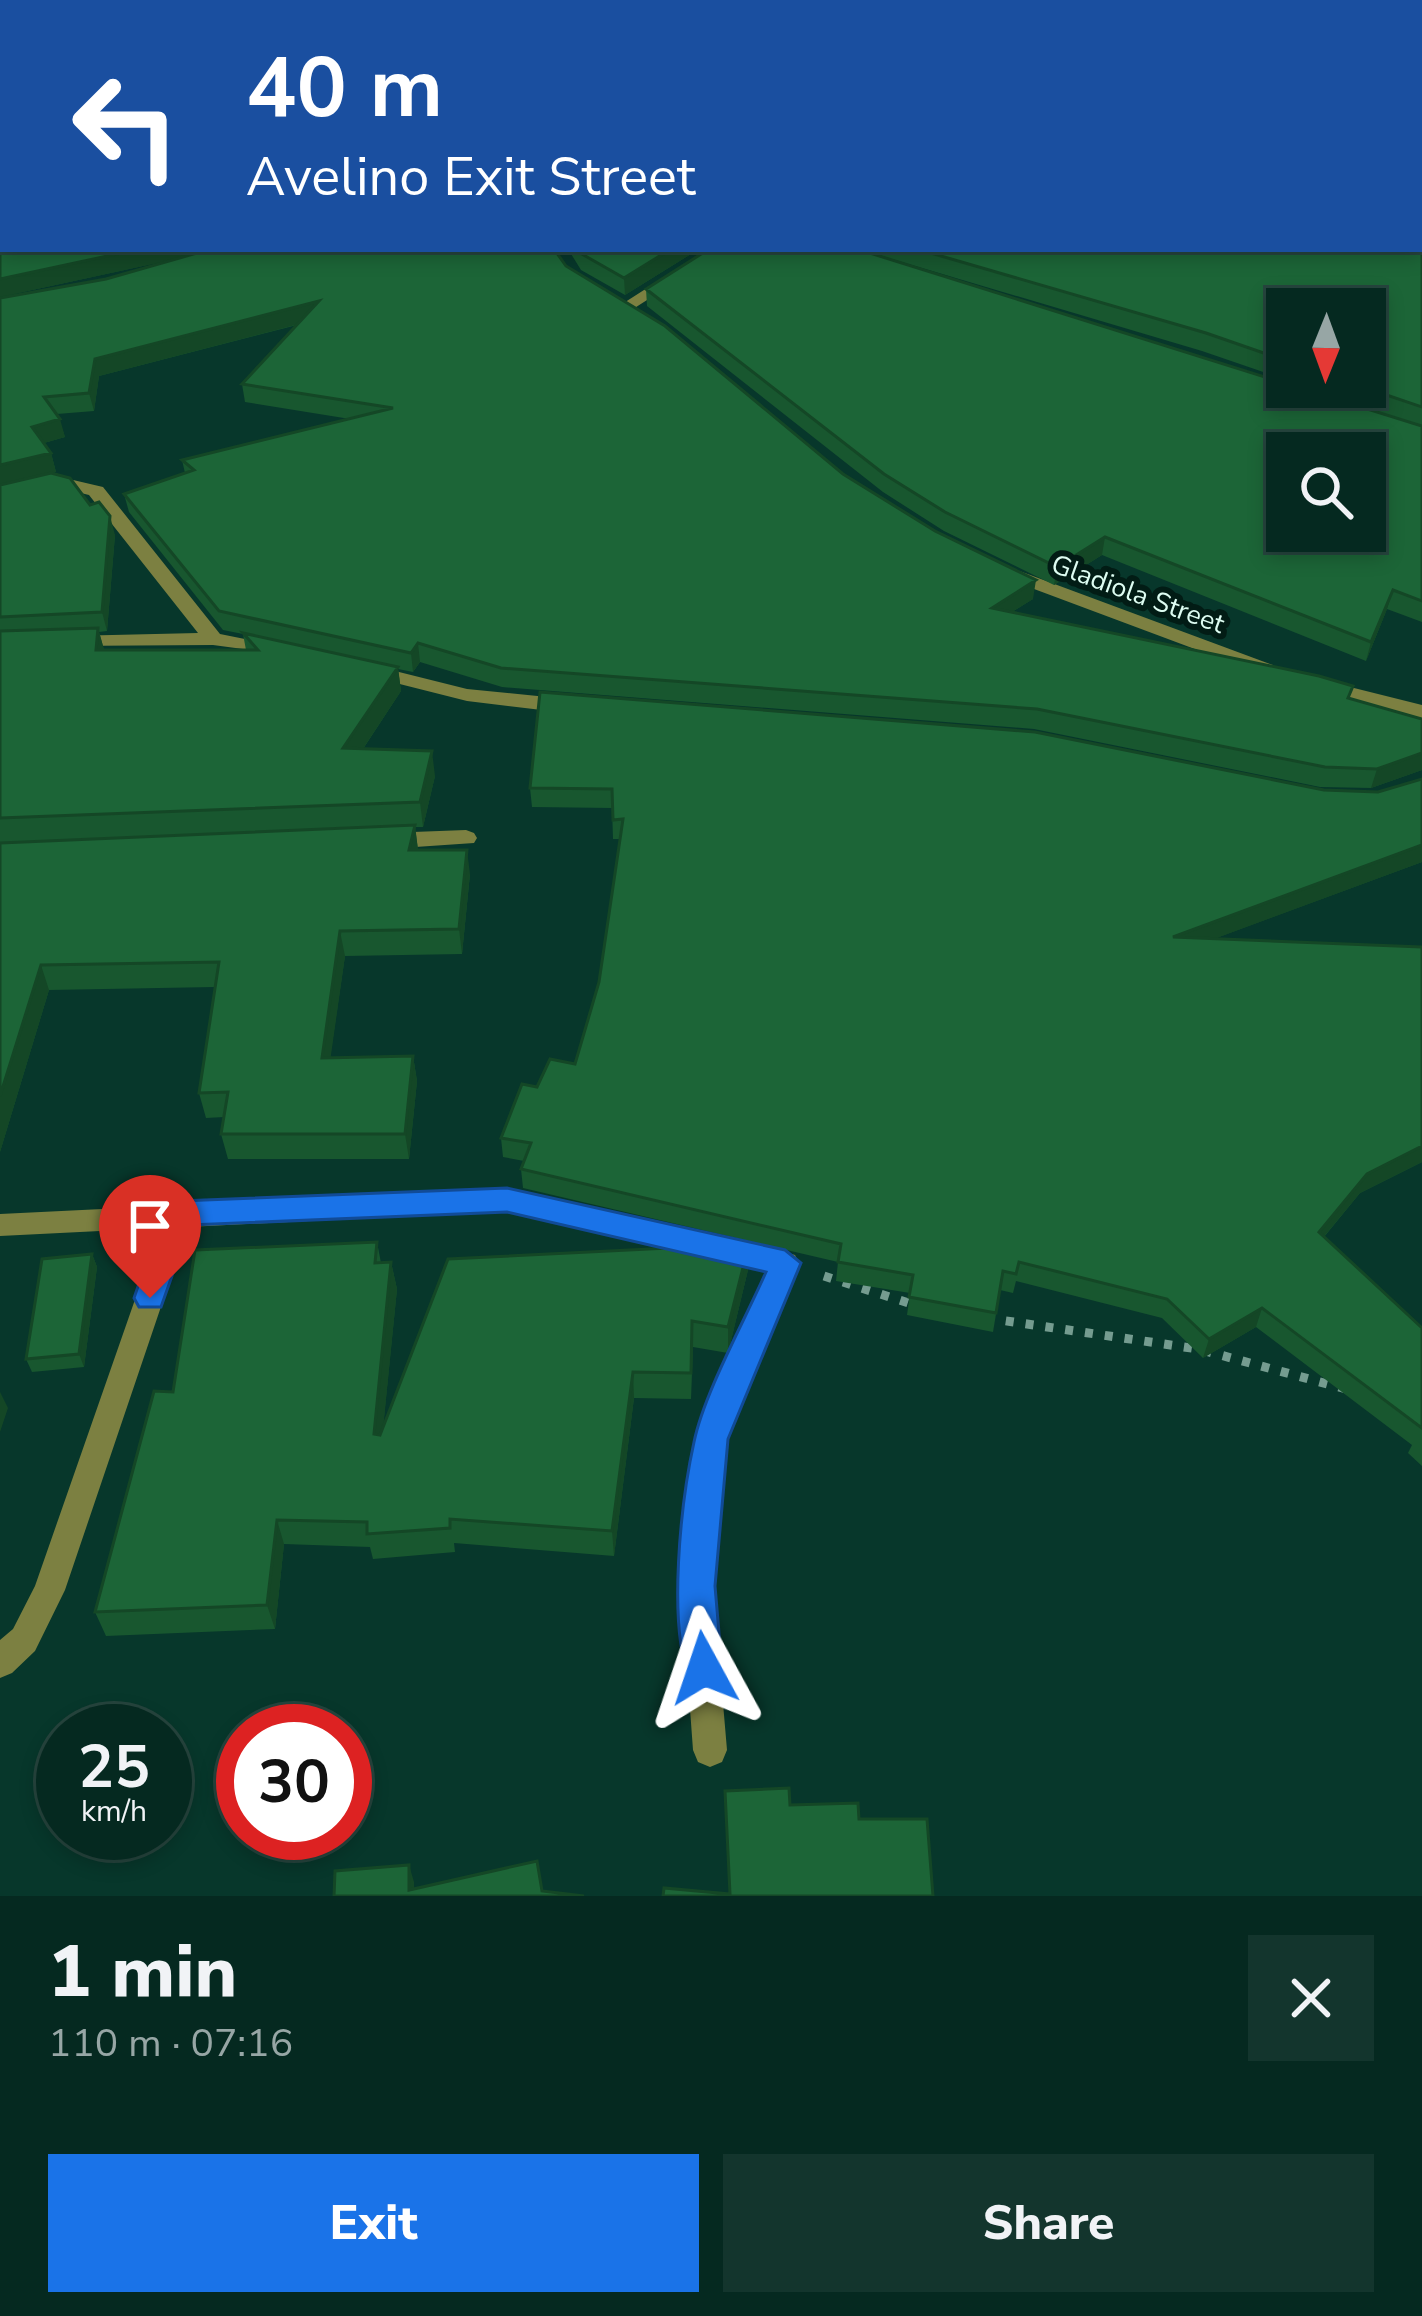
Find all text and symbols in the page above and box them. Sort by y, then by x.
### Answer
text: 40 m [246,31,443,146]
icon: left [48,48,204,204]
text: Avelino Exit Street [246,140,696,214]
north arrow [1266,288,1386,408]
map controls [1266,288,1386,552]
button: search [1266,432,1386,552]
street label: Gladiola Street [1046,546,1230,643]
pin [99,1175,201,1298]
icon: arrive [117,1193,183,1259]
position arrow [641,1605,767,1731]
speed limit sign: 30 [216,1704,372,1860]
text: 25 [78,1726,150,1808]
text: km/h [81,1791,147,1832]
text: 1 min [48,1923,237,2021]
button: close [1248,1935,1374,2061]
text: 110 m · 07:16 [48,2017,293,2070]
button: Exit [48,2154,699,2292]
button: Share [723,2154,1374,2292]

